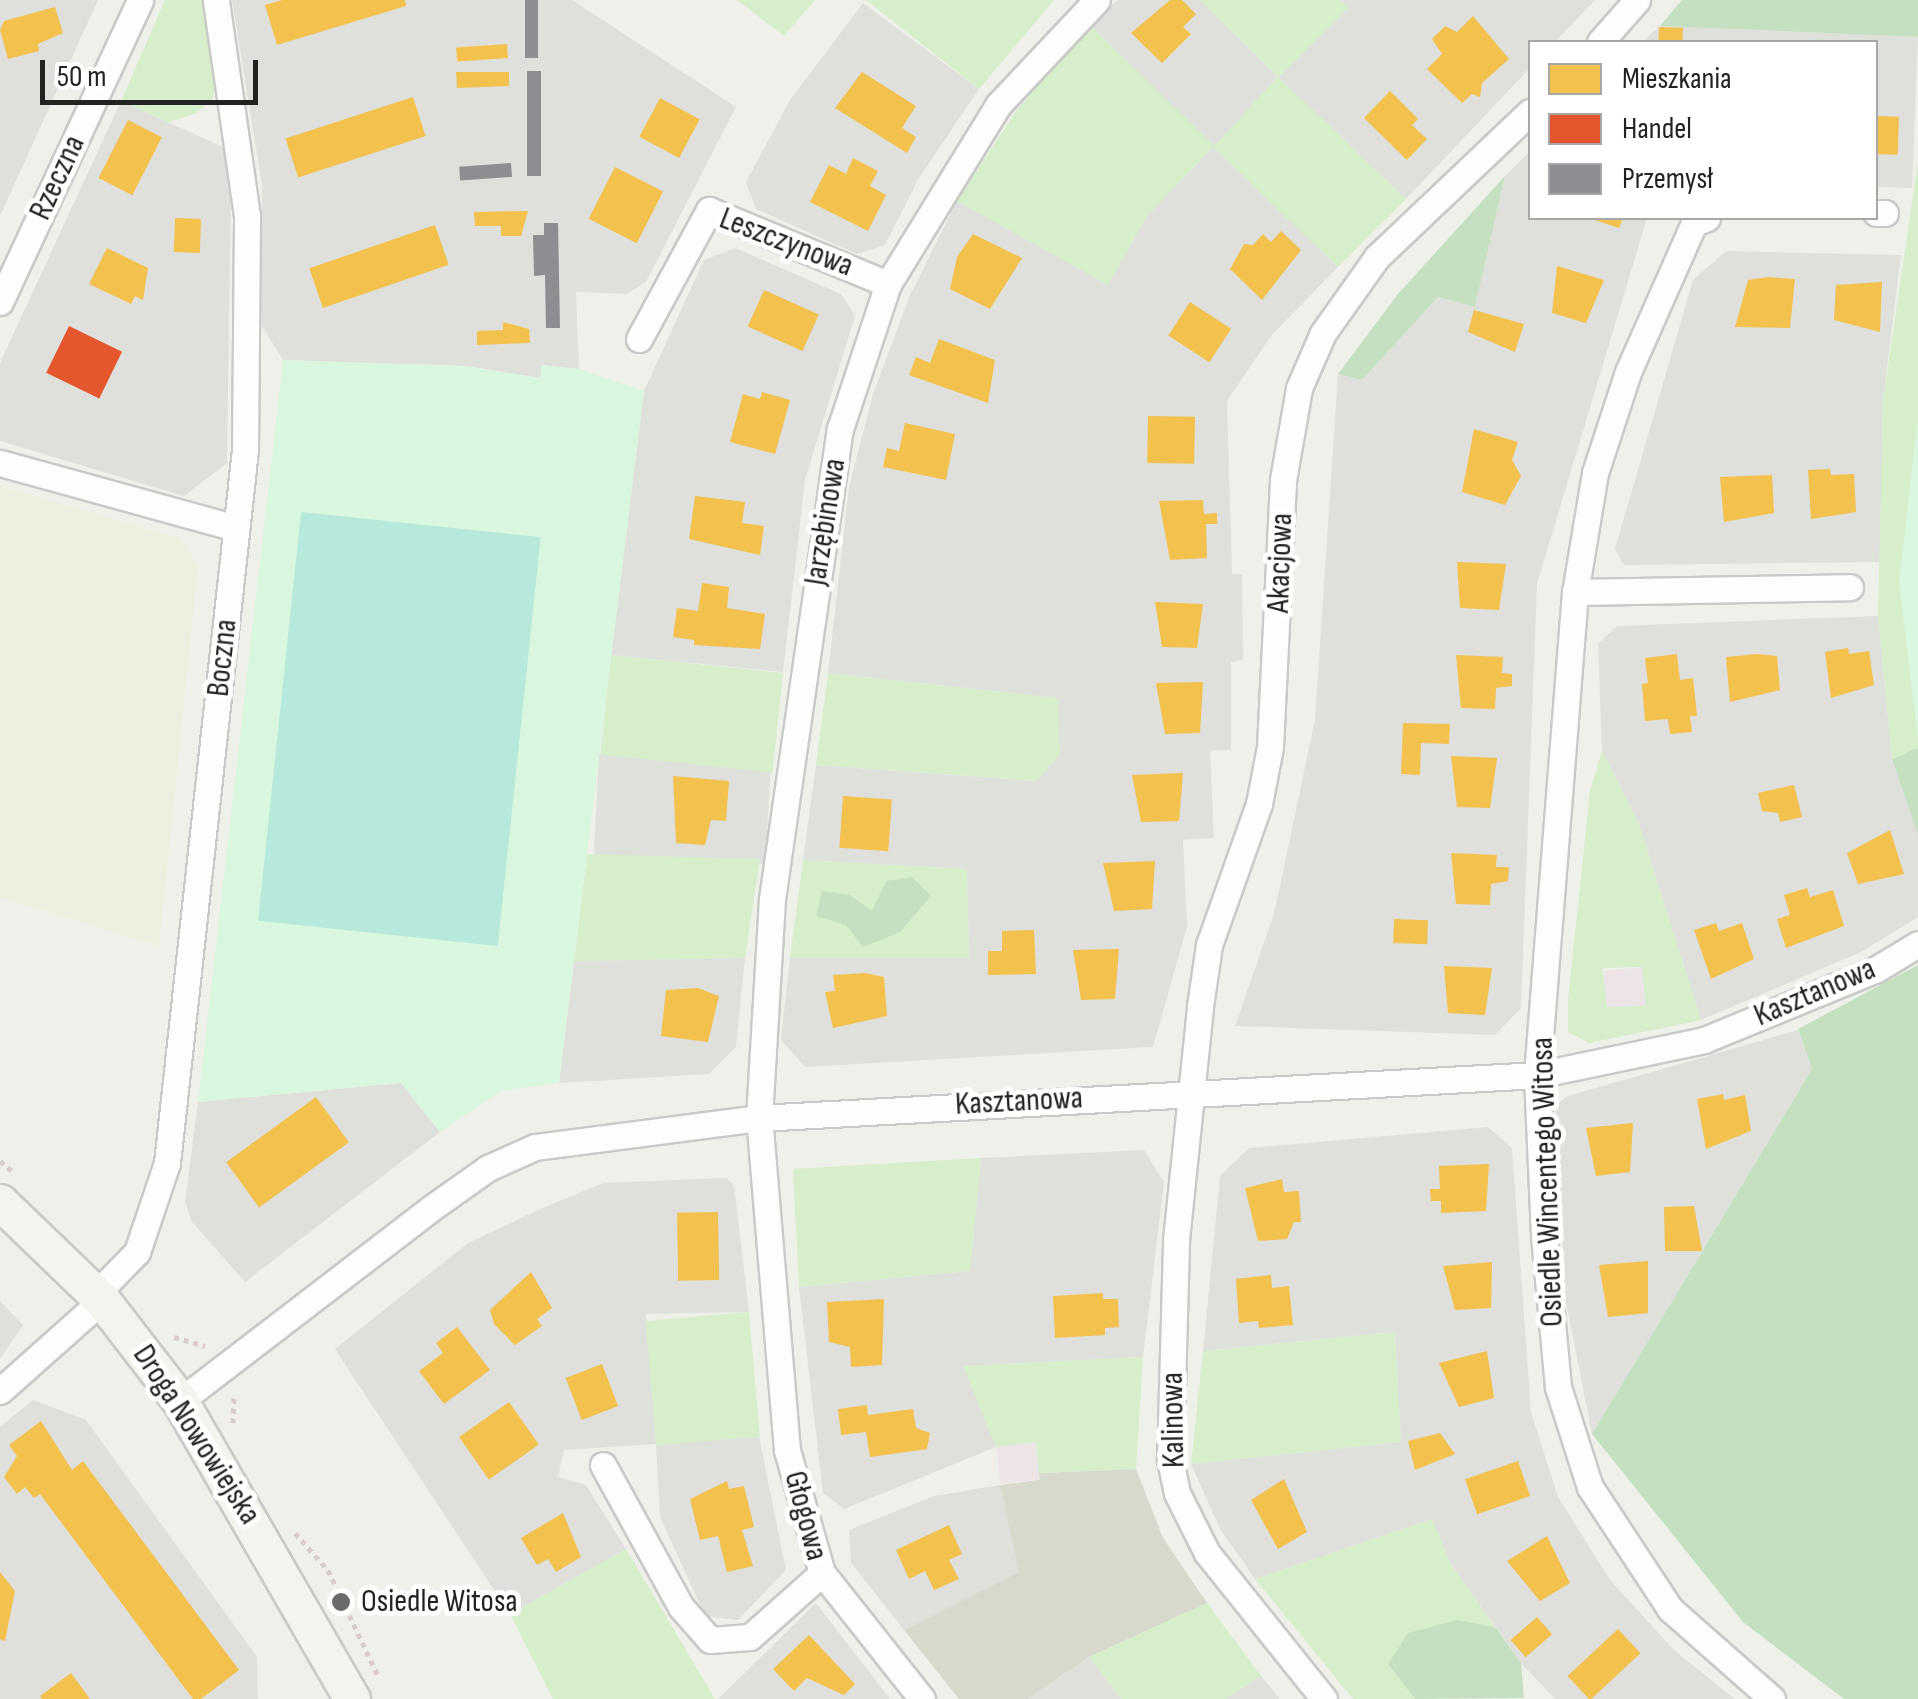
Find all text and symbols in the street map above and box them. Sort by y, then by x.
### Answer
scale bar [45,40,262,102]
legend [1528,40,1878,220]
text: 50 m [57,59,106,95]
text: Mieszkania [1622,61,1732,97]
text: Handel [1622,111,1692,147]
street label: Rzeczna [22,130,94,226]
text: Przemysł [1622,161,1713,197]
street label: Leszczynowa [714,200,858,286]
street label: Jarzębinowa [797,456,855,588]
street label: Akacjowa [1260,512,1302,614]
street label: Boczna [200,617,246,699]
street label: Kasztanowa [1749,950,1881,1036]
street label: Osiedle Wincentego Witosa [1524,1036,1572,1328]
street label: Kasztanowa [954,1079,1084,1125]
street label: Droga Nowowiejska [124,1338,268,1532]
street label: Kalinowa [1154,1372,1194,1468]
street label: Głogowa [775,1467,835,1565]
place label: Osiedle Witosa [361,1583,518,1621]
marker: Osiedle Witosa [330,1591,352,1613]

